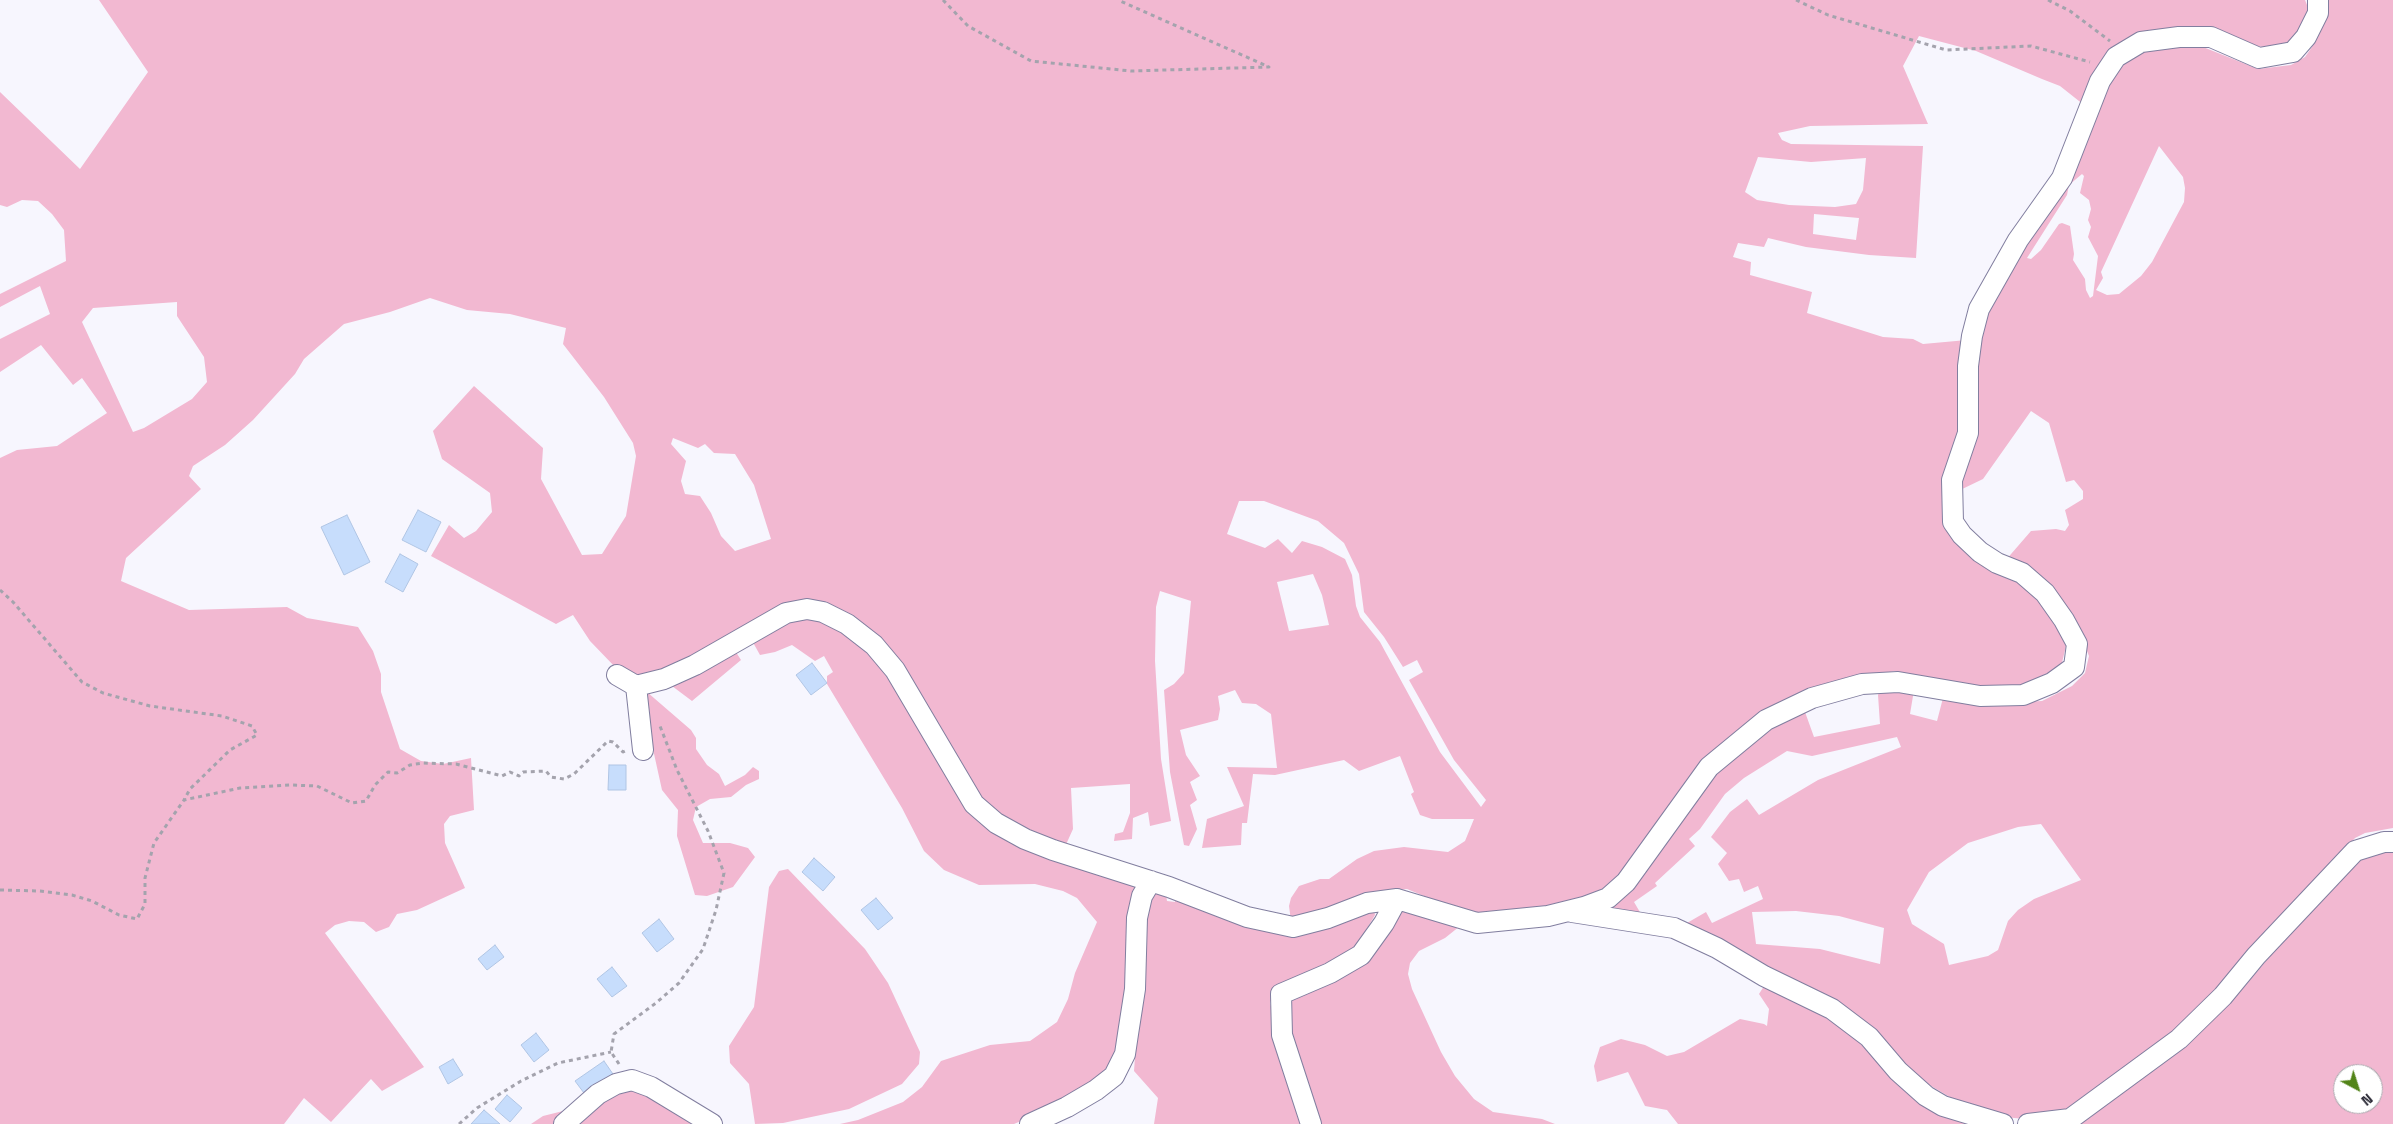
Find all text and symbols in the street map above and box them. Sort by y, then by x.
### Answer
north arrow [2333,1064,2383,1114]
text: N [2358,1090,2376,1110]

